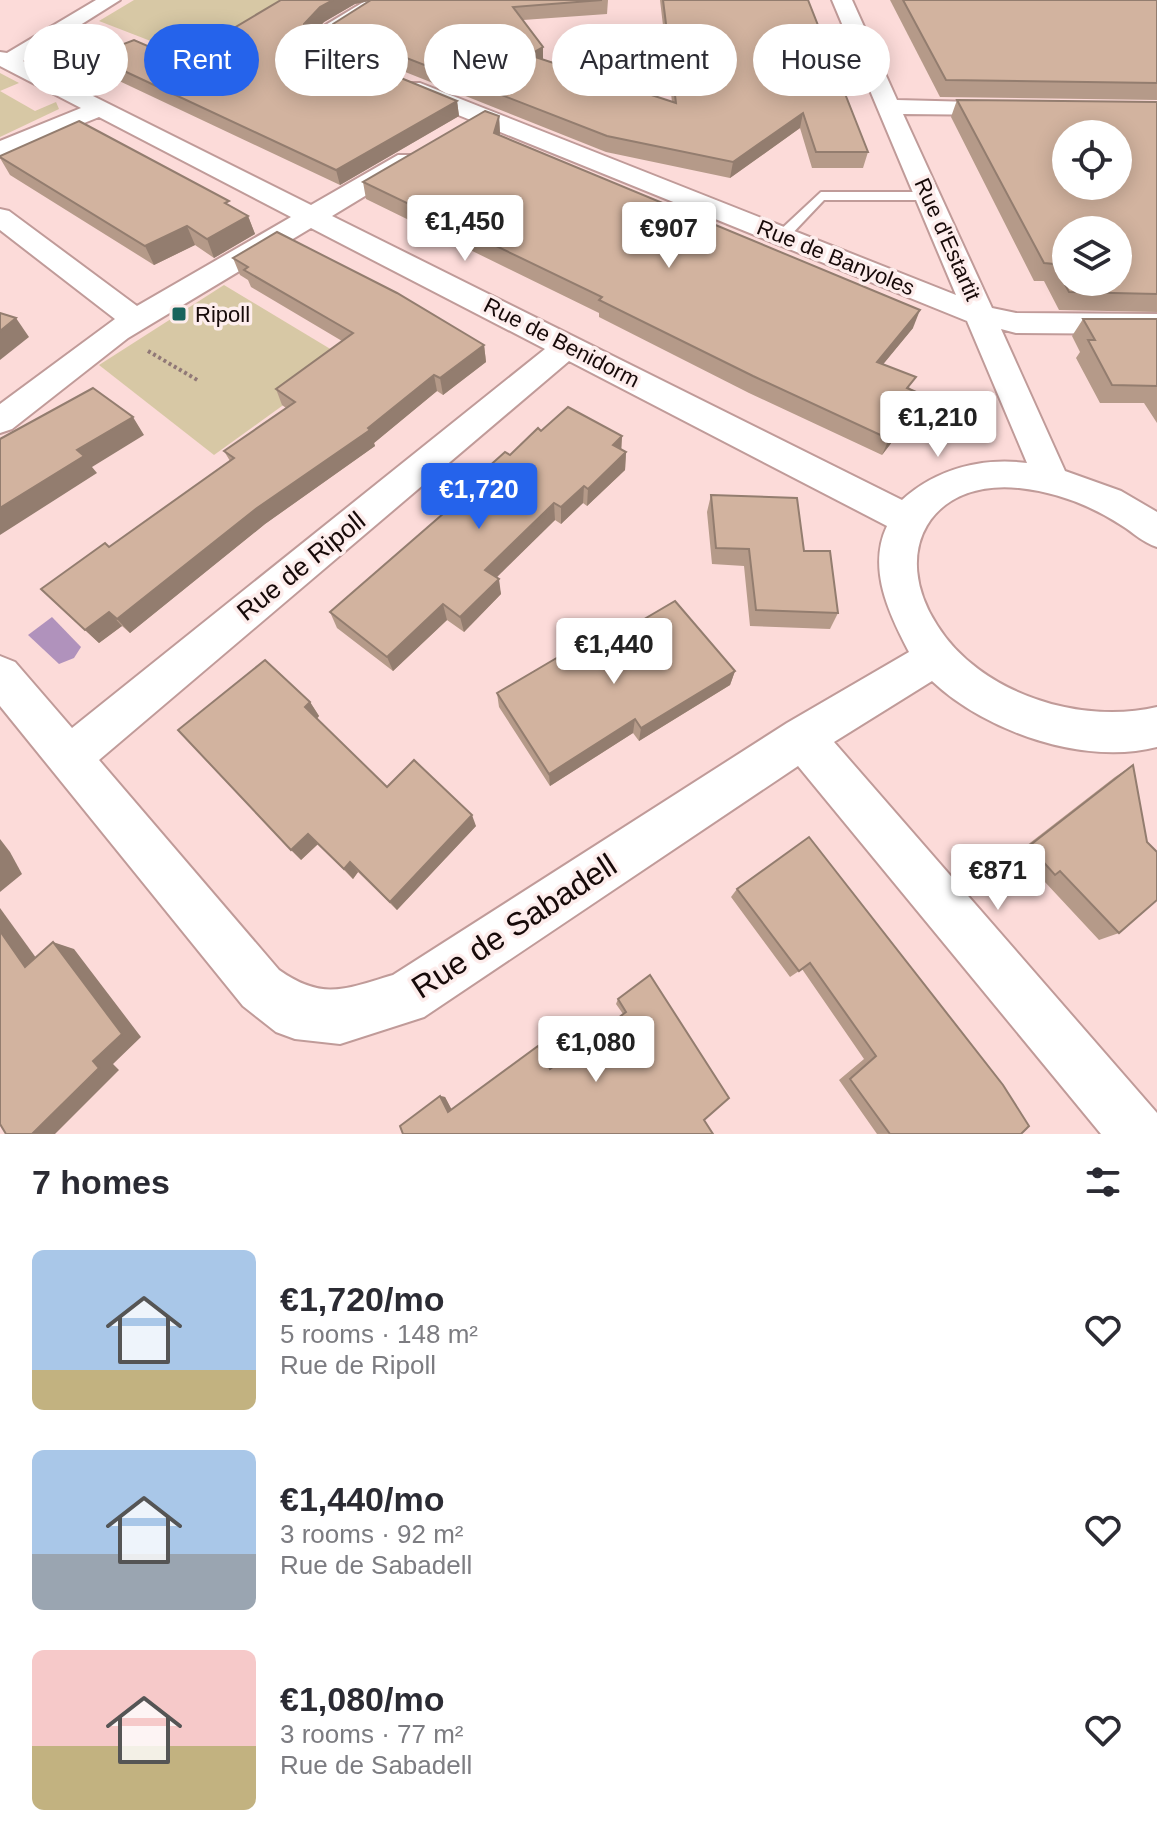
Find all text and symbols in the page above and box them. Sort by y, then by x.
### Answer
chip: Buy [24,24,128,96]
chip: Rent [144,24,259,96]
chip: Filters [275,24,408,96]
chip: New [424,24,536,96]
chip: Apartment [552,24,737,96]
chip: House [753,24,890,96]
map controls [1052,120,1132,296]
button: locate [1052,120,1132,200]
street label: Rue d'Estartit [909,174,986,304]
pin: €1,450 [400,195,530,263]
pin: €907 [622,202,716,270]
text: €1,450 [425,206,505,236]
text: €907 [640,213,698,243]
street label: Rue de Banyoles [753,214,918,300]
button: layers [1052,216,1132,296]
street label: Rue de Benidorm [480,292,644,392]
place label: Ripoll [195,302,250,327]
marker: Ripoll [170,305,188,323]
pin: €1,210 [873,391,1003,459]
text: €1,210 [898,402,978,432]
pin: €1,720 [414,463,544,531]
text: €1,720 [439,474,519,504]
street label: Rue de Ripoll [231,505,371,627]
pin: €1,440 [549,618,679,686]
text: €1,440 [574,629,654,659]
pin: €871 [951,844,1045,912]
street label: Rue de Sabadell [405,846,623,1006]
text: €871 [969,855,1027,885]
pin: €1,080 [531,1016,661,1084]
text: €1,080 [556,1027,636,1057]
icon: filters [1081,1160,1125,1204]
text: 7 homes [32,1163,170,1201]
text: €1,720/mo [280,1280,444,1318]
icon: home [96,1282,192,1378]
icon: heart [1081,1308,1125,1352]
text: 5 rooms · 148 m² [280,1319,478,1349]
text: Rue de Ripoll [280,1350,436,1380]
text: €1,440/mo [280,1480,444,1518]
icon: home [96,1482,192,1578]
icon: heart [1081,1508,1125,1552]
text: 3 rooms · 92 m² [280,1519,464,1549]
text: Rue de Sabadell [280,1550,472,1580]
text: €1,080/mo [280,1680,444,1718]
icon: home [96,1682,192,1778]
icon: heart [1081,1708,1125,1752]
text: 3 rooms · 77 m² [280,1719,464,1749]
text: Rue de Sabadell [280,1750,472,1780]

